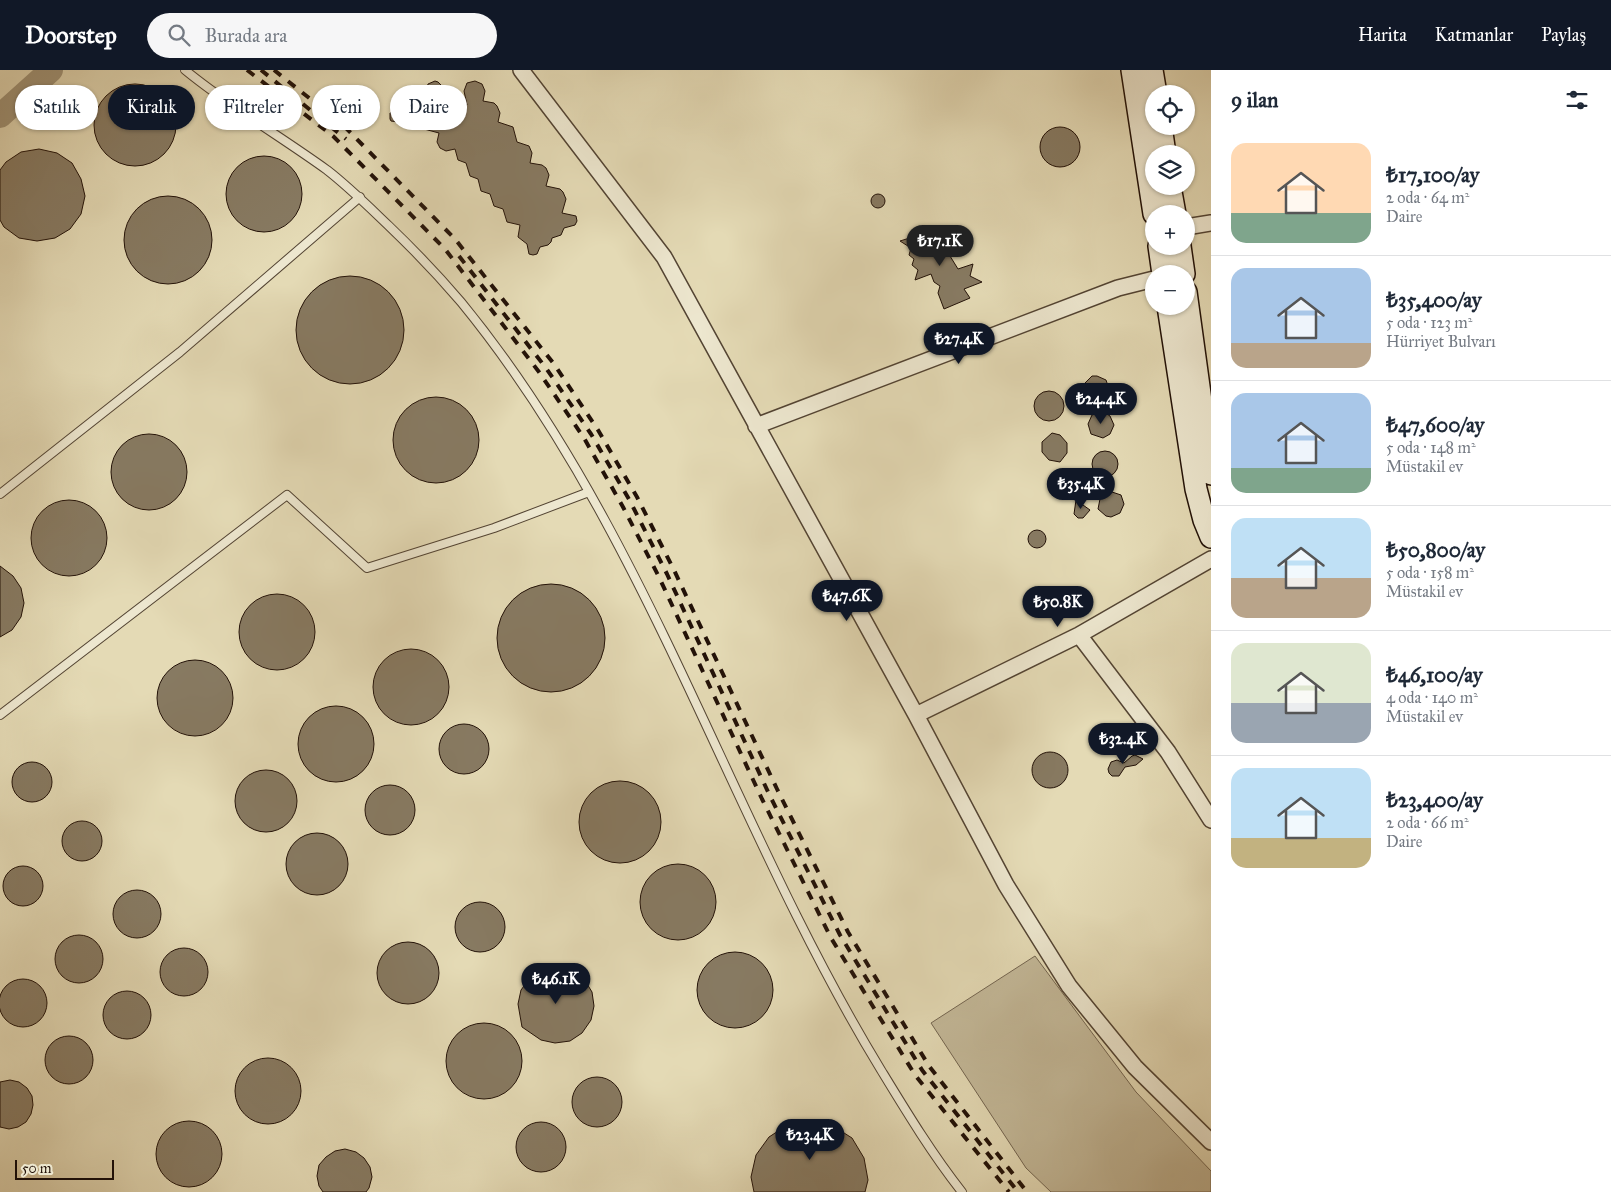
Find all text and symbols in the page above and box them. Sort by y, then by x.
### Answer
search box [147,13,497,58]
text: Doorstep [25,20,117,50]
icon: search [165,21,193,49]
text: Burada ara [205,24,287,47]
text: Harita [1358,24,1407,46]
text: Katmanlar [1435,24,1513,46]
text: Paylaş [1541,24,1586,46]
chip: Satılık [15,85,98,130]
chip: Kiralık [108,85,195,130]
chip: Filtreler [205,85,302,130]
chip: Yeni [312,85,380,130]
chip: Daire [390,85,467,130]
map controls [1145,85,1195,315]
button: locate [1145,85,1195,135]
icon: filters [1563,86,1591,114]
text: 9 ilan [1231,87,1279,113]
button: layers [1145,145,1195,195]
text: ₺17,100/ay [1386,162,1479,188]
icon: home [1271,163,1331,223]
text: 2 oda · 64 m² [1386,188,1469,207]
button: + [1145,205,1195,255]
text: Daire [1386,207,1422,226]
pin: ₺17.1K [899,224,981,267]
text: ₺17.1K [918,231,962,250]
button: − [1145,265,1195,315]
text: ₺35,400/ay [1386,287,1482,313]
icon: home [1271,288,1331,348]
text: 5 oda · 123 m² [1386,313,1472,332]
pin: ₺27.4K [918,322,1000,365]
text: ₺27.4K [935,329,983,348]
text: Hürriyet Bulvarı [1386,332,1496,351]
pin: ₺24.4K [1060,382,1142,425]
text: ₺24.4K [1076,389,1126,408]
text: ₺47,600/ay [1386,412,1484,438]
icon: home [1271,413,1331,473]
text: 5 oda · 148 m² [1386,438,1476,457]
text: Müstakil ev [1386,457,1463,476]
pin: ₺35.4K [1040,468,1122,510]
text: ₺35.4K [1058,474,1104,493]
text: ₺50,800/ay [1386,537,1485,563]
icon: home [1271,538,1331,598]
text: 5 oda · 158 m² [1386,563,1474,582]
pin: ₺47.6K [806,580,888,622]
text: Müstakil ev [1386,582,1463,601]
text: ₺47.6K [823,586,871,605]
pin: ₺50.8K [1017,586,1099,628]
text: ₺50.8K [1033,592,1083,611]
text: ₺46,100/ay [1386,662,1483,688]
icon: home [1271,663,1331,723]
text: 4 oda · 140 m² [1386,688,1478,707]
text: Müstakil ev [1386,707,1463,726]
pin: ₺32.4K [1082,722,1164,765]
text: ₺32.4K [1099,729,1147,748]
text: ₺23,400/ay [1386,787,1483,813]
icon: home [1271,788,1331,848]
text: 2 oda · 66 m² [1386,813,1469,832]
text: Daire [1386,832,1422,851]
pin: ₺46.1K [515,962,597,1005]
text: ₺46.1K [532,969,580,988]
pin: ₺23.4K [769,1118,851,1161]
text: ₺23.4K [786,1125,834,1144]
scale bar [15,1157,114,1180]
text: 50 m [22,1160,51,1177]

